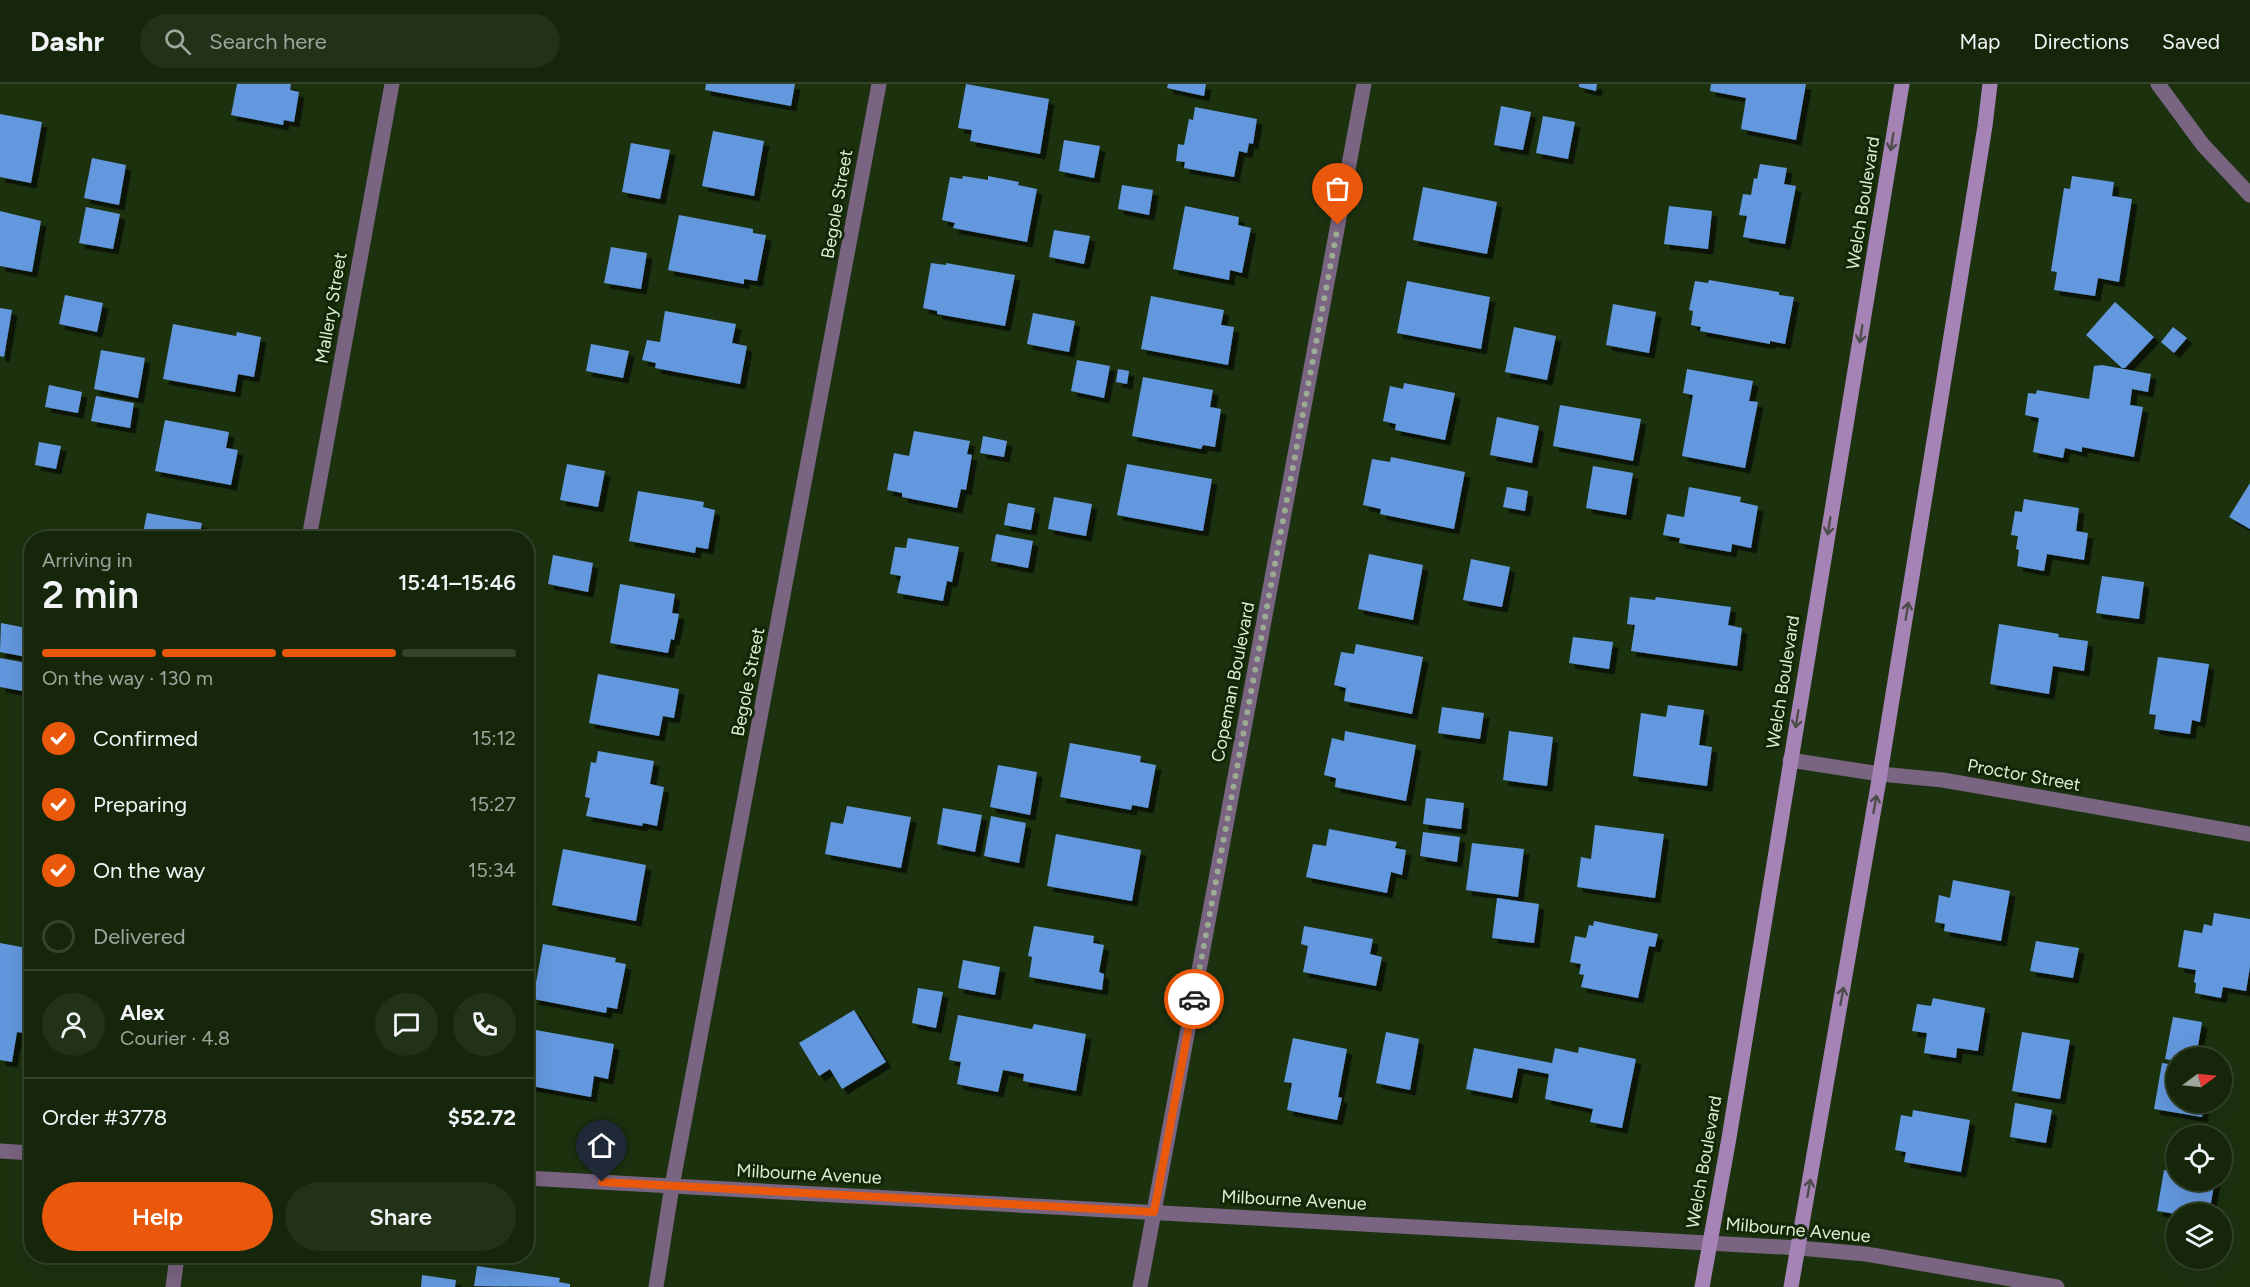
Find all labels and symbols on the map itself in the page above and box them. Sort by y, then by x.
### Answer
one-way arrow [1887,131,1898,151]
street label: Welch Boulevard [1842,135,1884,271]
street label: Begole Street [817,148,857,260]
pin [1312,163,1363,225]
street label: Mallery Street [310,250,352,365]
one-way arrow [1855,324,1866,343]
one-way arrow [1823,516,1834,536]
street label: Copeman Boulevard [1207,600,1259,764]
one-way arrow [1901,602,1912,622]
street label: Welch Boulevard [1762,614,1804,750]
street label: Begole Street [727,625,769,738]
one-way arrow [1791,709,1802,728]
street label: Proctor Street [1966,754,2083,796]
one-way arrow [1870,794,1881,814]
courier [1164,969,1224,1029]
one-way arrow [1837,987,1848,1006]
north arrow [2166,1047,2232,1113]
street label: Welch Boulevard [1681,1094,1727,1230]
pin [576,1120,627,1182]
street label: Milbourne Avenue [736,1159,882,1189]
one-way arrow [1804,1179,1815,1198]
street label: Milbourne Avenue [1221,1185,1367,1215]
street label: Milbourne Avenue [1724,1213,1872,1247]

